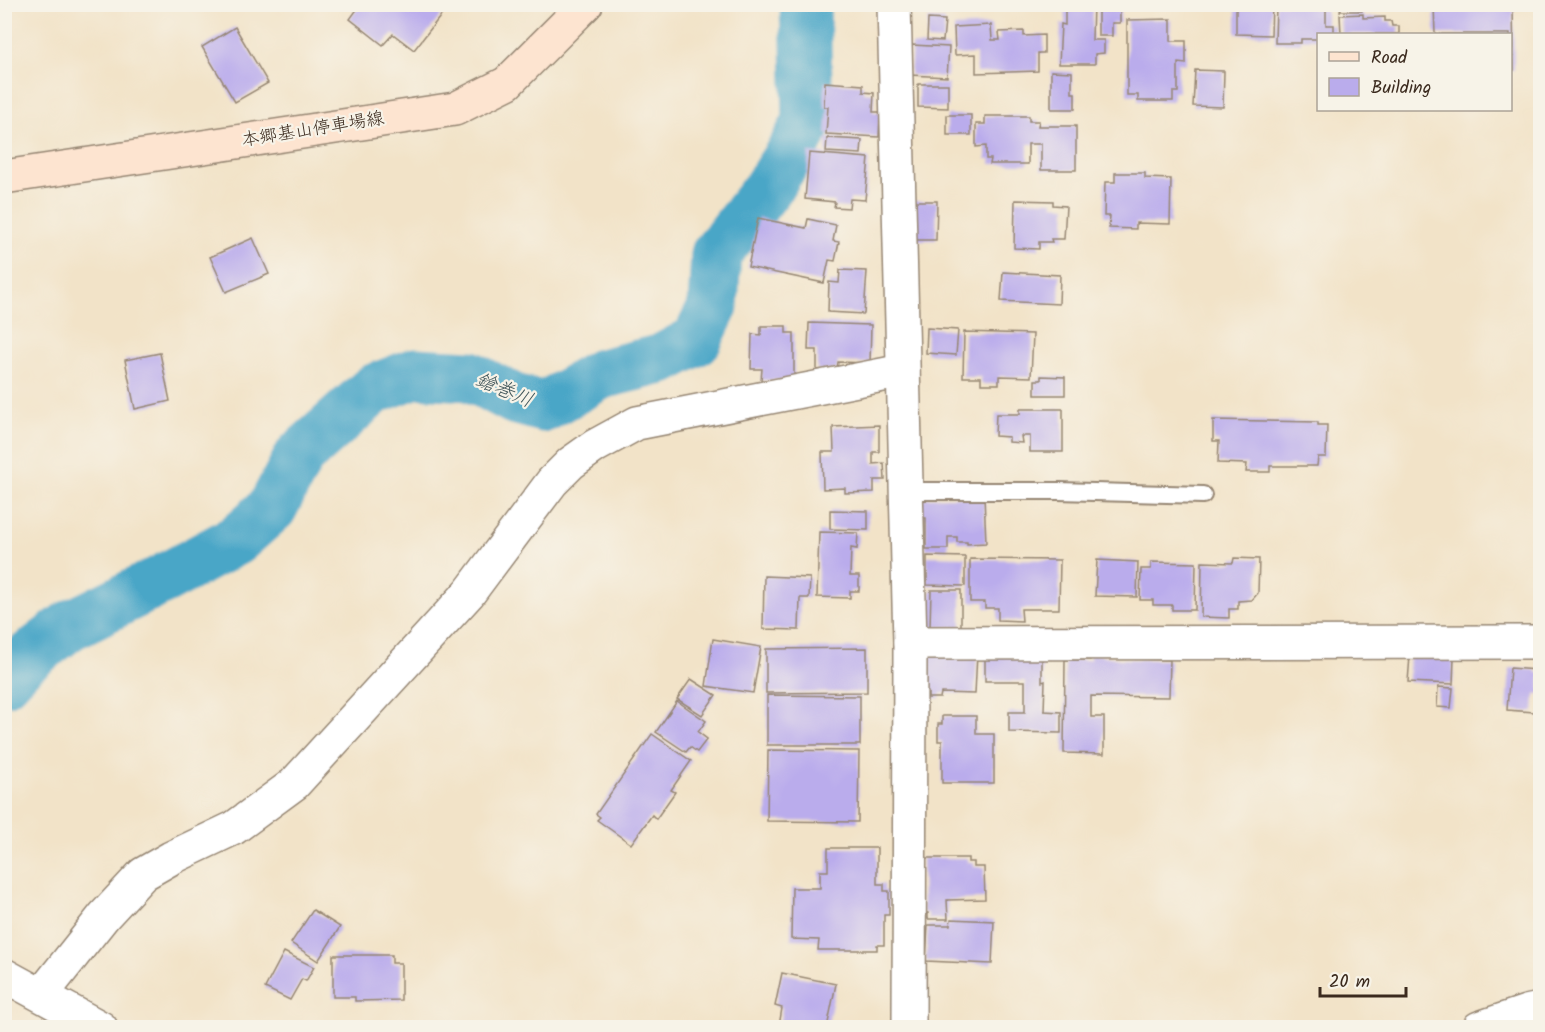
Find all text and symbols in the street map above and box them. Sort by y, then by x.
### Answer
legend [1317,33,1512,111]
text: Road [1371,44,1408,73]
text: Building [1371,74,1431,103]
street label: 本郷基山停車場線 [240,104,386,156]
water label: 鎗巻川 [470,365,538,417]
scale bar [1320,960,1406,998]
text: 20 m [1329,968,1370,997]

